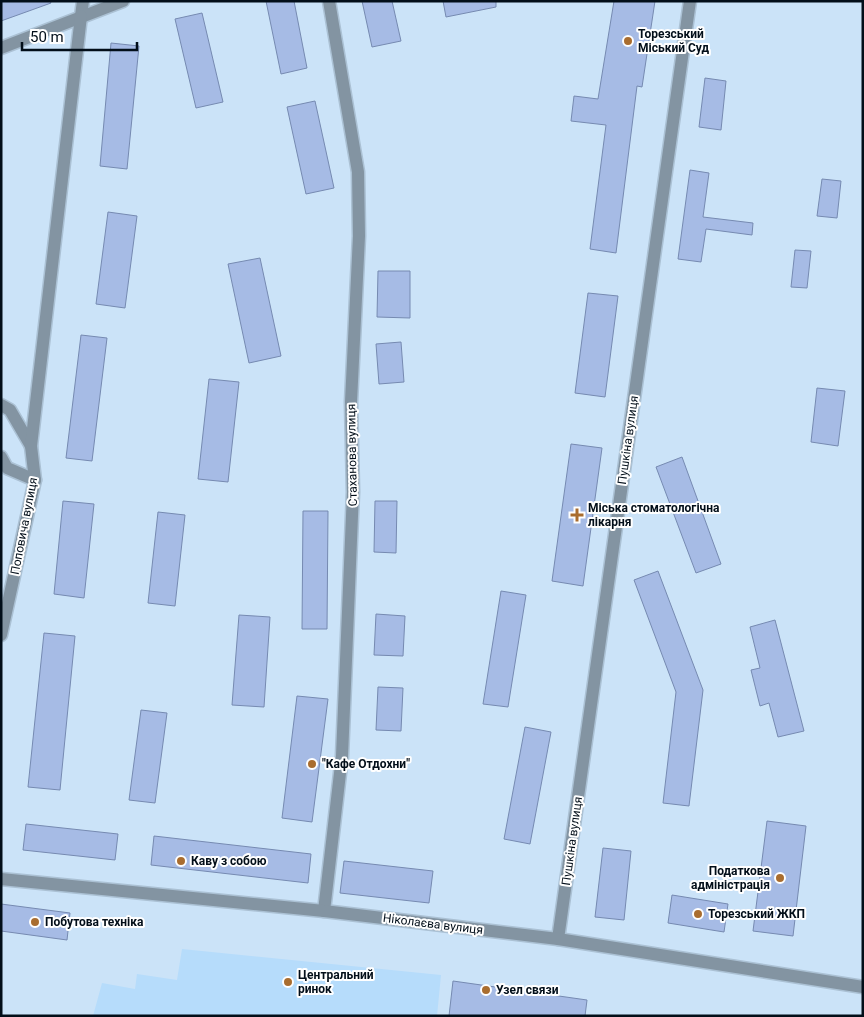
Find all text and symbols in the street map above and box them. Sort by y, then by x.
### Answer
scale bar [22,20,138,52]
place label: Торезський Міський Суд [638,27,710,55]
text: 50 m [30,28,64,46]
marker: Торезський Міський Суд [622,35,634,47]
street label: Пушкіна вулиця [615,395,641,485]
street label: Стаханова вулиця [344,404,360,506]
street label: Поповича вулиця [8,476,40,576]
place label: Міська стоматологічна лікарня [588,501,720,529]
marker: Міська стоматологічна лікарня [570,508,584,522]
place label: "Кафе Отдохни" [322,757,410,771]
marker: "Кафе Отдохни" [306,758,318,770]
street label: Пушкіна вулиця [559,796,585,886]
place label: Каву з собою [191,854,267,868]
marker: Каву з собою [175,855,187,867]
place label: Податкова адміністрація [691,864,771,892]
marker: Податкова адміністрація [774,872,786,884]
place label: Торезський ЖКП [708,907,805,921]
marker: Торезський ЖКП [692,908,704,920]
street label: Ніколаєва вулиця [382,911,484,937]
place label: Побутова техніка [45,915,144,929]
marker: Побутова техніка [29,916,41,928]
place label: Центральний ринок [298,968,374,996]
marker: Центральний ринок [282,976,294,988]
place label: Узел связи [496,983,559,997]
marker: Узел связи [480,984,492,996]

